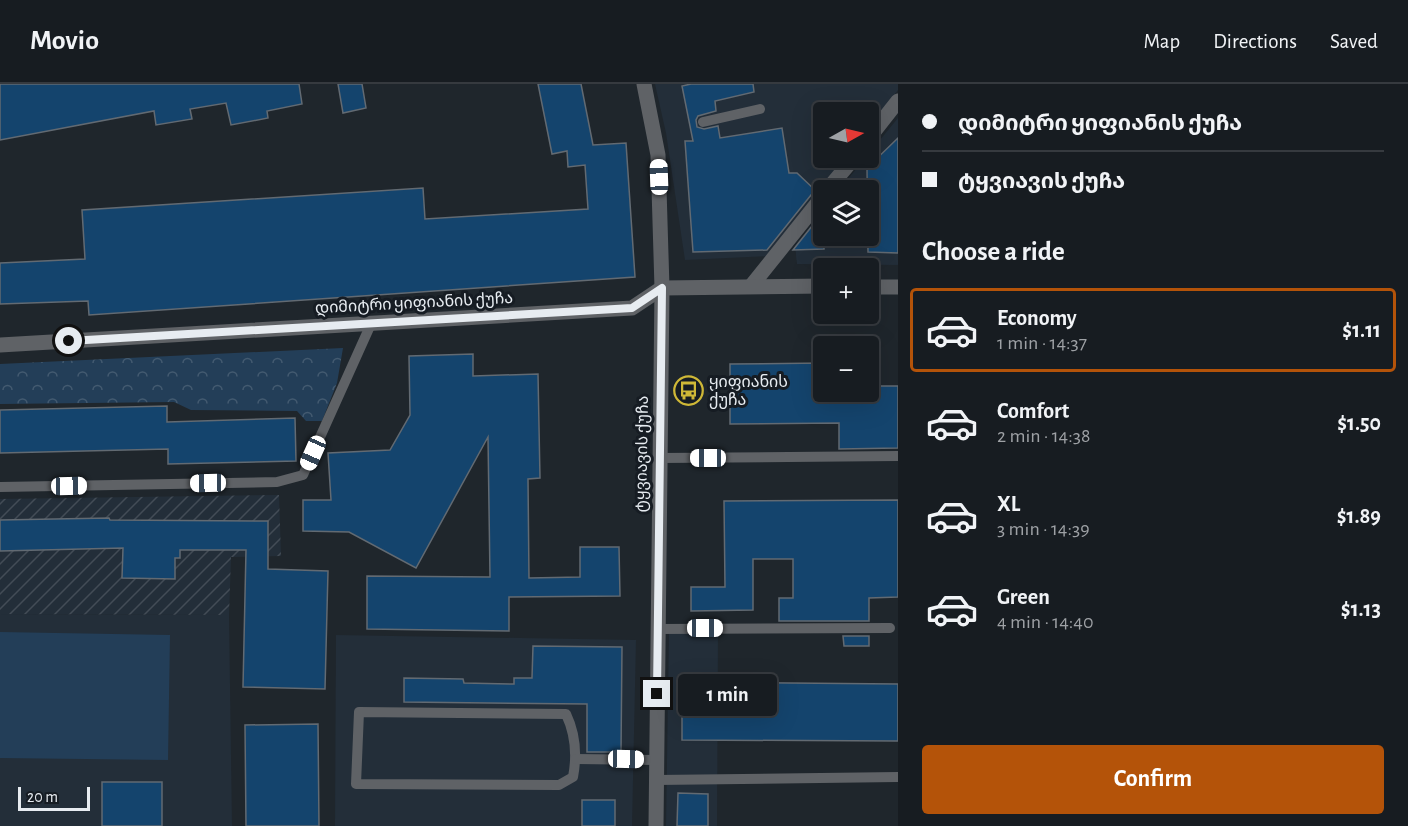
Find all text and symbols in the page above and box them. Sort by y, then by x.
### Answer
text: Movio [30,27,99,55]
text: Map [1144,31,1180,52]
text: Directions [1213,31,1297,52]
text: Saved [1330,31,1378,52]
north arrow [813,102,879,168]
map controls [813,102,879,402]
text: დიმიტრი ყიფიანის ქუჩა [958,112,1242,134]
car [649,159,669,195]
text: ტყვიავის ქუჩა [958,170,1125,192]
button: layers [813,180,879,246]
text: Choose a ride [922,238,1065,265]
button: + [813,258,879,324]
street label: დიმიტრი ყიფიანის ქუჩა [315,290,513,318]
icon: car [925,303,979,357]
text: Economy [997,307,1077,329]
text: $1.11 [1342,319,1381,341]
route start [55,327,82,354]
text: 1 min · 14:37 [997,333,1087,353]
button: − [813,336,879,402]
place label: ყიფიანის ქუჩა [709,374,788,409]
bus stop icon: ყიფიანის ქუჩა [672,375,704,407]
street label: ტყვიავის ქუჩა [633,396,652,512]
icon: car [925,396,979,450]
text: Comfort [997,400,1069,422]
text: $1.50 [1337,412,1381,434]
text: 2 min · 14:38 [997,426,1091,446]
car [297,433,329,473]
car [690,449,726,467]
car [190,474,226,492]
car [51,477,87,495]
icon: car [925,489,979,543]
text: XL [997,493,1020,515]
text: $1.89 [1337,505,1381,527]
text: 3 min · 14:39 [997,519,1090,539]
icon: car [925,582,979,636]
text: Green [997,586,1050,608]
text: $1.13 [1341,598,1381,620]
text: 4 min · 14:40 [997,612,1094,632]
car [687,619,723,637]
callout: 1 min [678,673,777,715]
route end [643,680,670,707]
text: 1 min [706,685,749,705]
button: Confirm [922,745,1384,814]
car [608,750,644,768]
scale bar [18,784,90,812]
text: 20 m [27,789,58,805]

